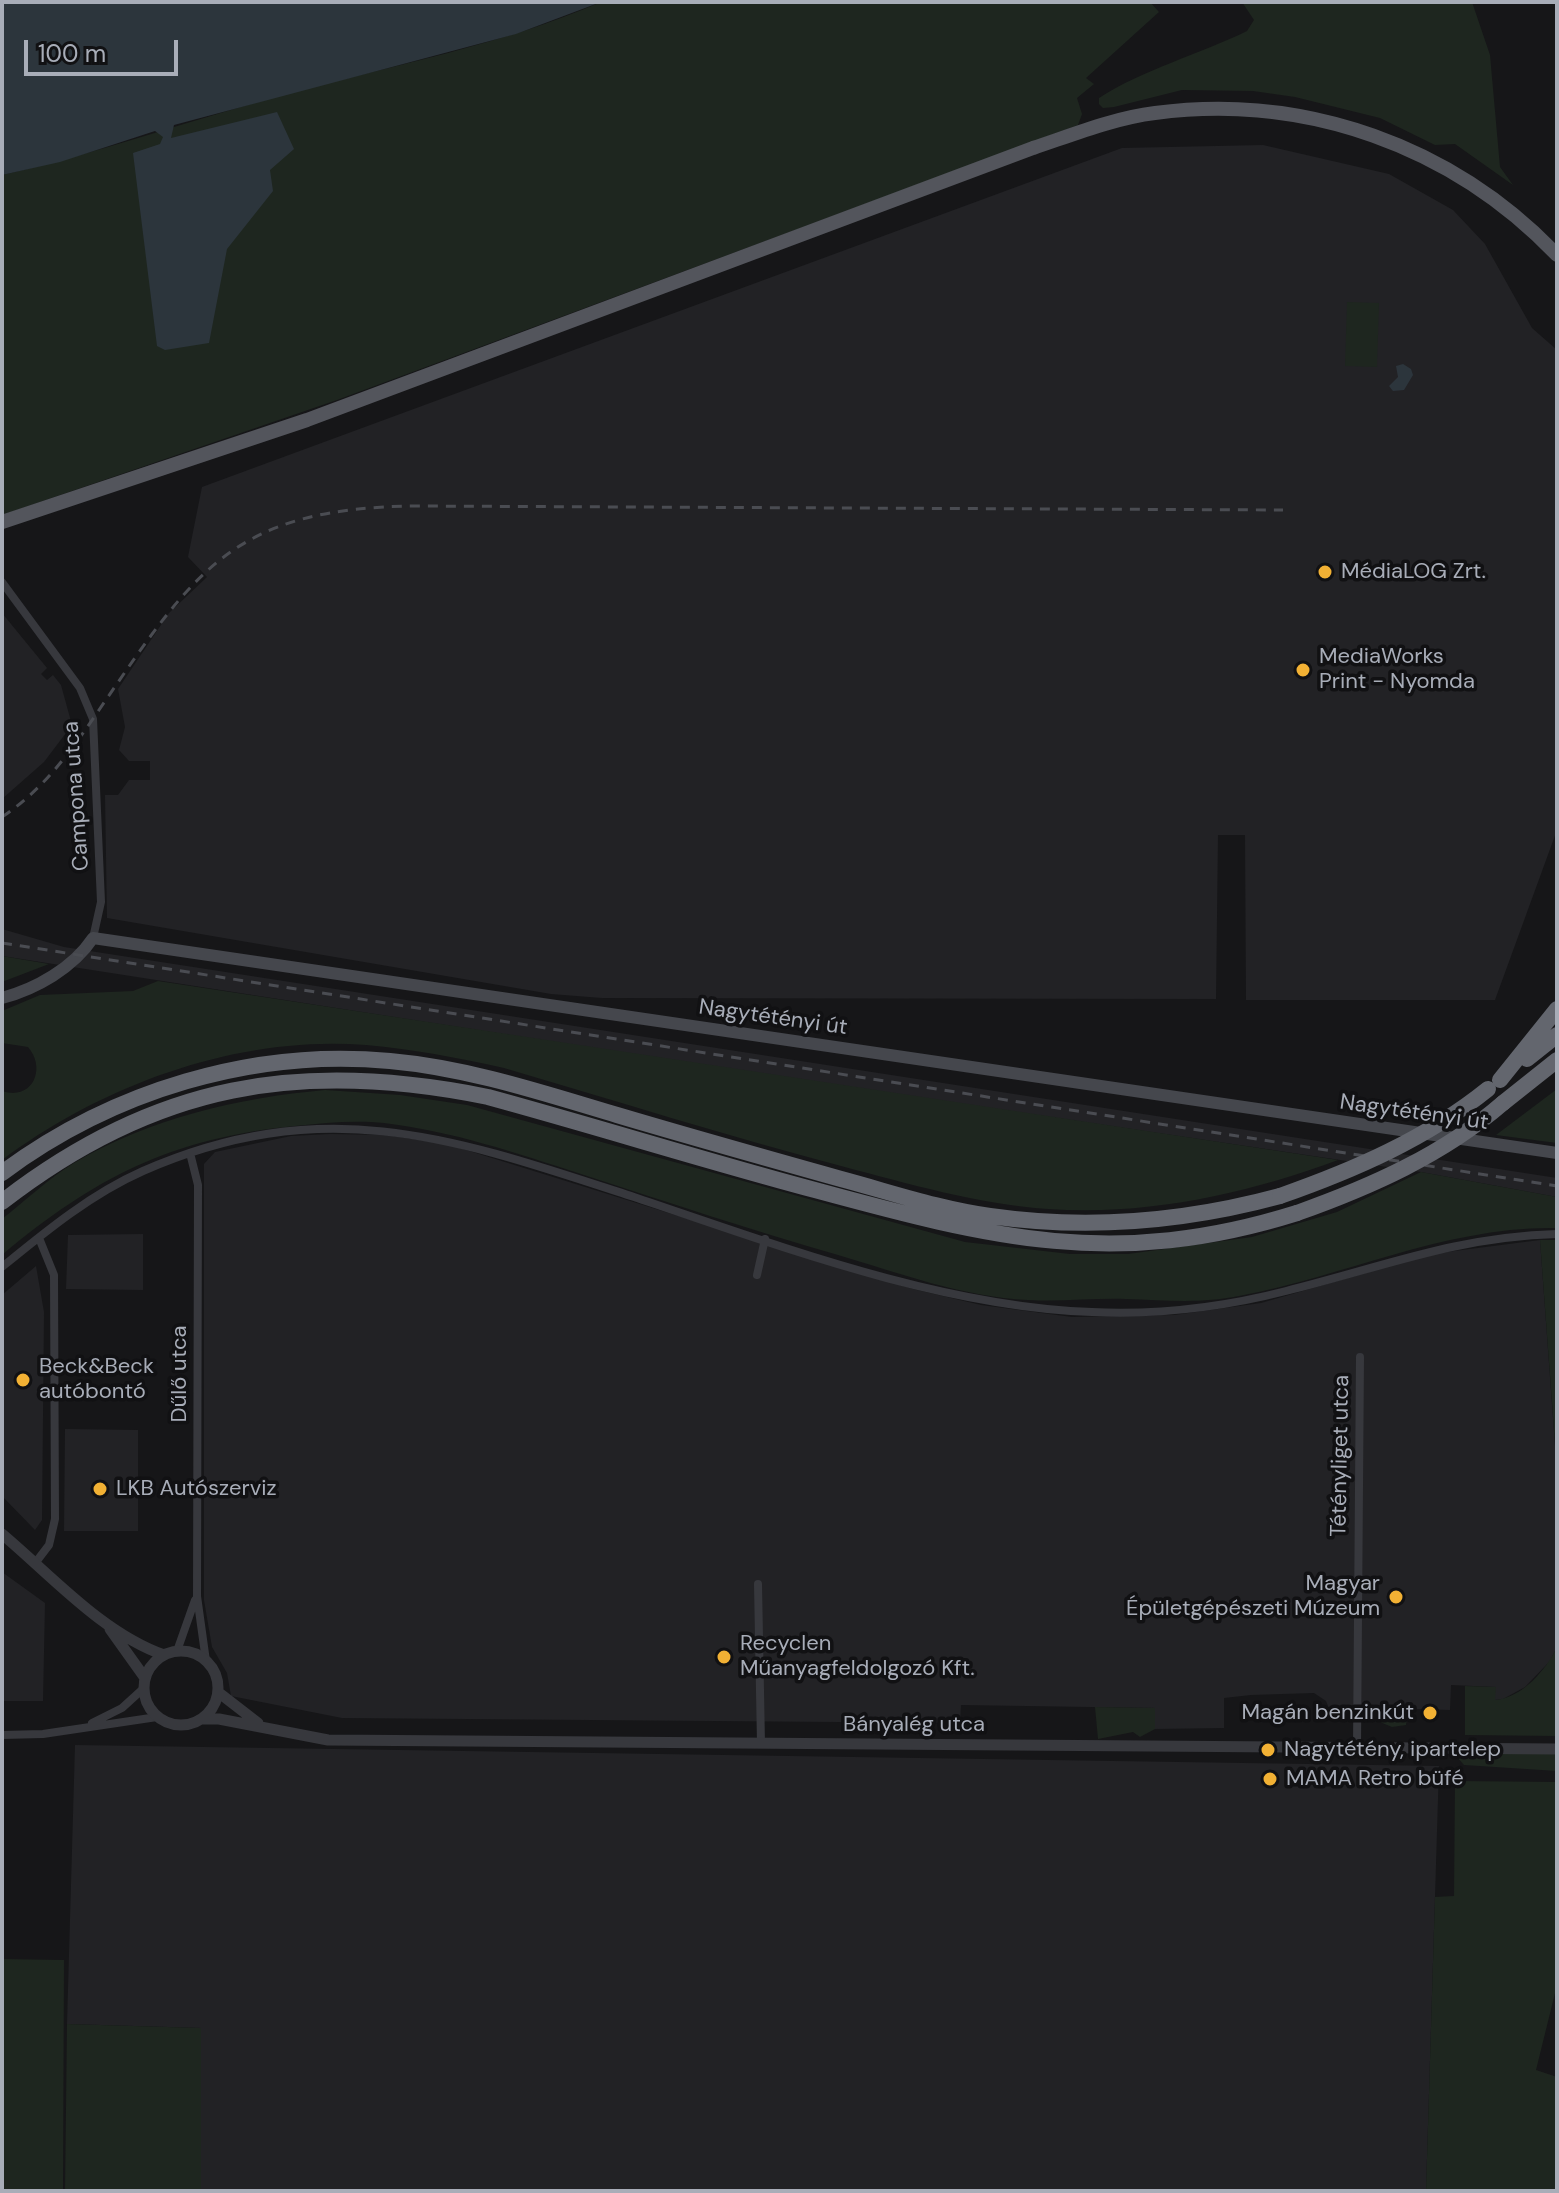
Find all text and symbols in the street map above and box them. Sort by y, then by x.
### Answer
scale bar [28,24,182,74]
text: 100 m [38,38,106,69]
place label: MédiaLOG Zrt. [1341,559,1486,585]
marker: MédiaLOG Zrt. [1316,563,1334,581]
place label: MediaWorks Print - Nyomda [1319,644,1475,696]
marker: MediaWorks Print - Nyomda [1294,661,1312,679]
street label: Campona utca [59,720,95,872]
street label: Nagytétényi út [697,995,849,1041]
street label: Nagytétényi út [1338,1090,1490,1136]
street label: Dűlő utca [167,1325,193,1423]
place label: Beck&Beck autóbontó [39,1354,154,1406]
marker: Beck&Beck autóbontó [14,1371,32,1389]
street label: Tétényliget utca [1326,1375,1356,1537]
place label: LKB Autószerviz [116,1476,277,1502]
marker: LKB Autószerviz [91,1480,109,1498]
place label: Magyar Épületgépészeti Múzeum [1126,1571,1380,1622]
marker: Magyar Épületgépészeti Múzeum [1387,1588,1405,1606]
place label: Recyclen Műanyagfeldolgozó Kft. [740,1631,975,1682]
marker: Recyclen Műanyagfeldolgozó Kft. [715,1648,733,1666]
place label: Magán benzinkút [1242,1700,1414,1726]
marker: Magán benzinkút [1421,1704,1439,1722]
street label: Bányalég utca [843,1712,985,1738]
place label: Nagytétény, ipartelep [1284,1737,1501,1763]
marker: Nagytétény, ipartelep [1259,1741,1277,1759]
place label: MAMA Retro büfé [1286,1766,1464,1792]
marker: MAMA Retro büfé [1261,1770,1279,1788]

